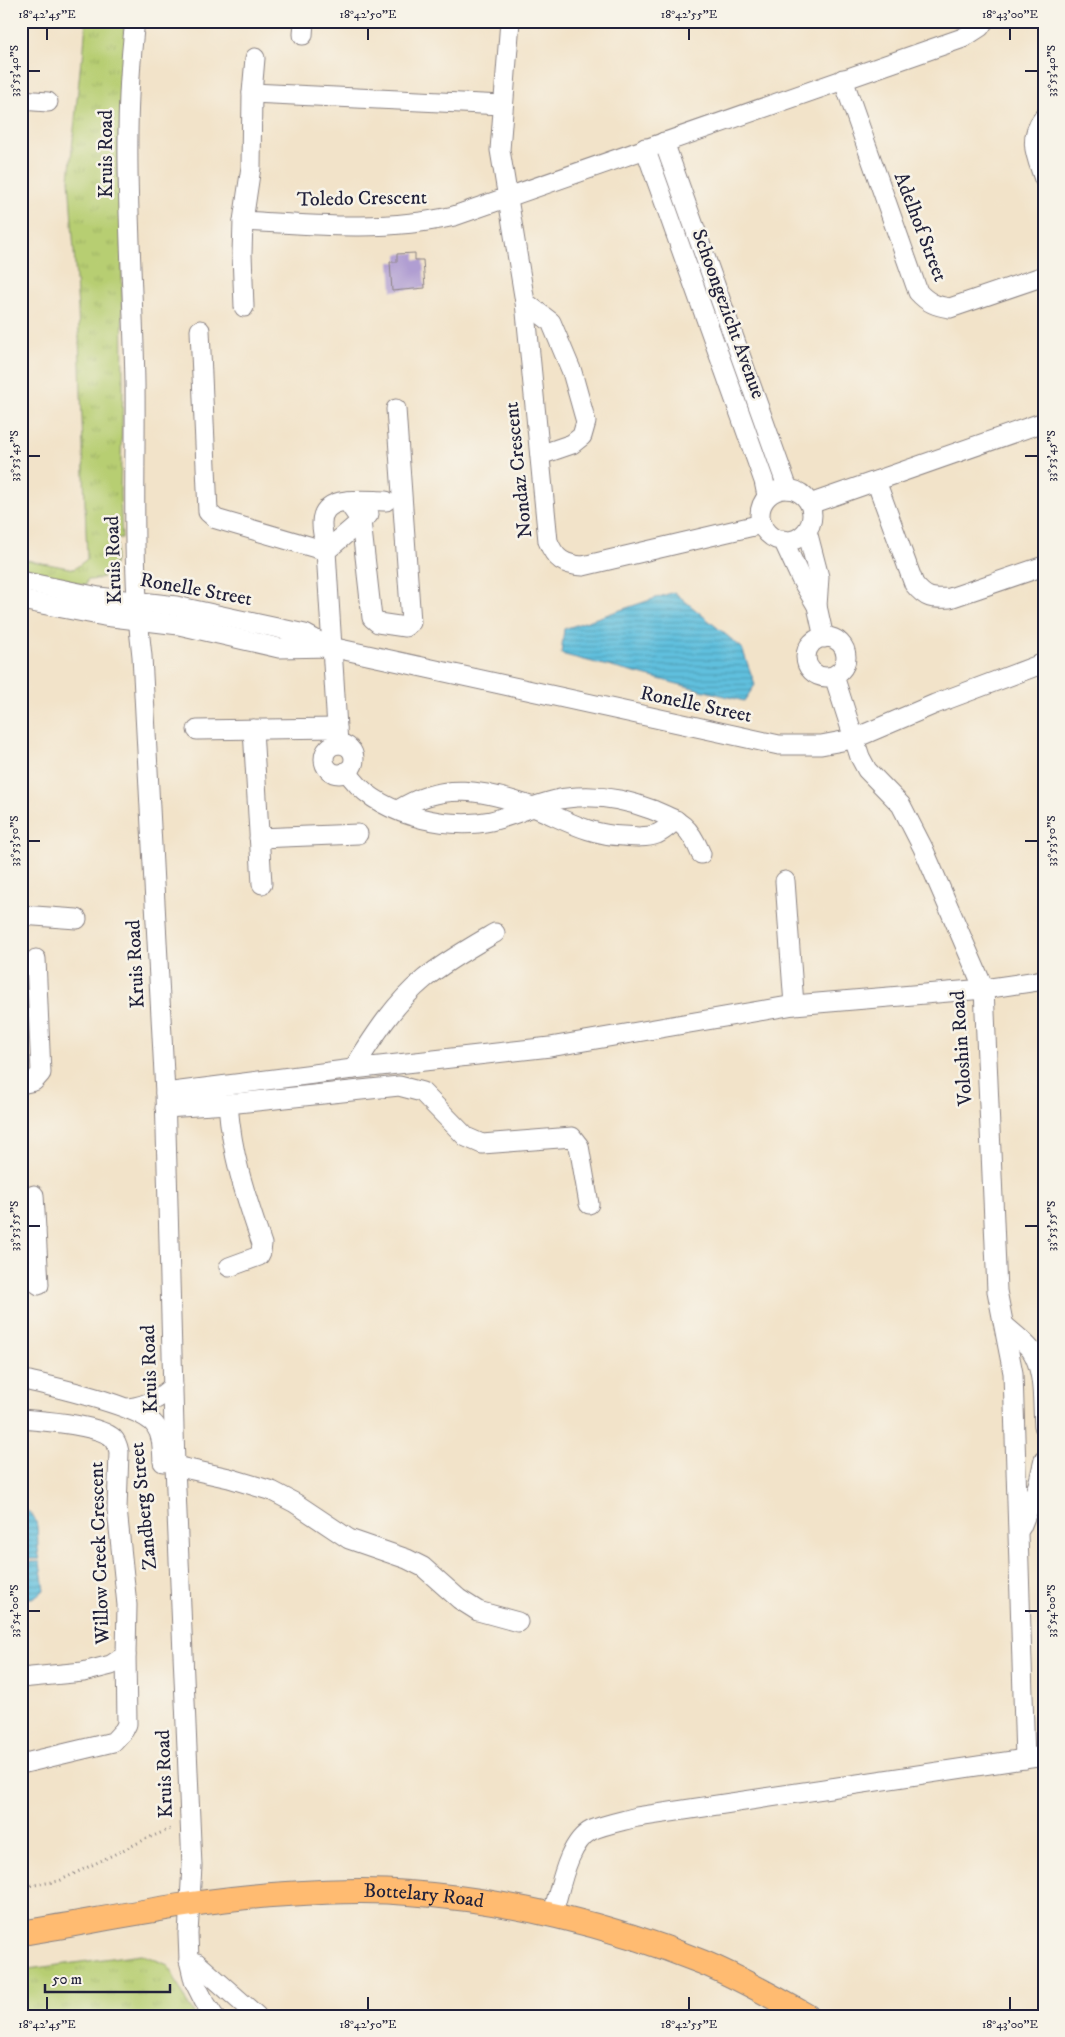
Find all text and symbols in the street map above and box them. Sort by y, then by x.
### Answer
text: 18°42'45"E [18,7,76,22]
text: 18°42'50"E [340,7,397,22]
text: 18°42'55"E [661,7,718,22]
text: 18°43'00"E [982,7,1039,22]
text: 33°53'40"S [7,45,22,97]
text: 33°53'40"S [1044,45,1059,97]
street label: Kruis Road [94,110,119,198]
street label: Adelhof Street [888,169,952,285]
street label: Toledo Crescent [297,185,427,213]
street label: Schoongezicht Avenue [686,226,770,402]
street label: Nondaz Crescent [499,401,539,539]
text: 33°53'45"S [7,430,22,482]
text: 33°53'45"S [1044,430,1059,482]
street label: Kruis Road [100,515,128,605]
street label: Ronelle Street [138,568,254,612]
street label: Ronelle Street [638,681,754,729]
text: 33°53'50"S [7,816,22,866]
text: 33°53'50"S [1044,816,1059,866]
street label: Kruis Road [121,919,151,1009]
street label: Voloshin Road [946,990,979,1107]
text: 33°53'55"S [7,1201,22,1251]
text: 33°53'55"S [1044,1201,1059,1251]
street label: Kruis Road [136,1324,164,1414]
street label: Zandberg Street [125,1441,163,1571]
street label: Willow Creek Crescent [84,1461,116,1646]
text: 33°54'00"S [7,1584,22,1638]
text: 33°54'00"S [1044,1584,1059,1638]
street label: Kruis Road [151,1729,179,1819]
street label: Bottelary Road [363,1878,486,1914]
scale bar [45,1962,170,1994]
text: 50 m [52,1970,82,1989]
text: 18°42'45"E [18,2017,76,2032]
text: 18°42'50"E [340,2017,397,2032]
text: 18°42'55"E [661,2017,718,2032]
text: 18°43'00"E [982,2017,1039,2032]

